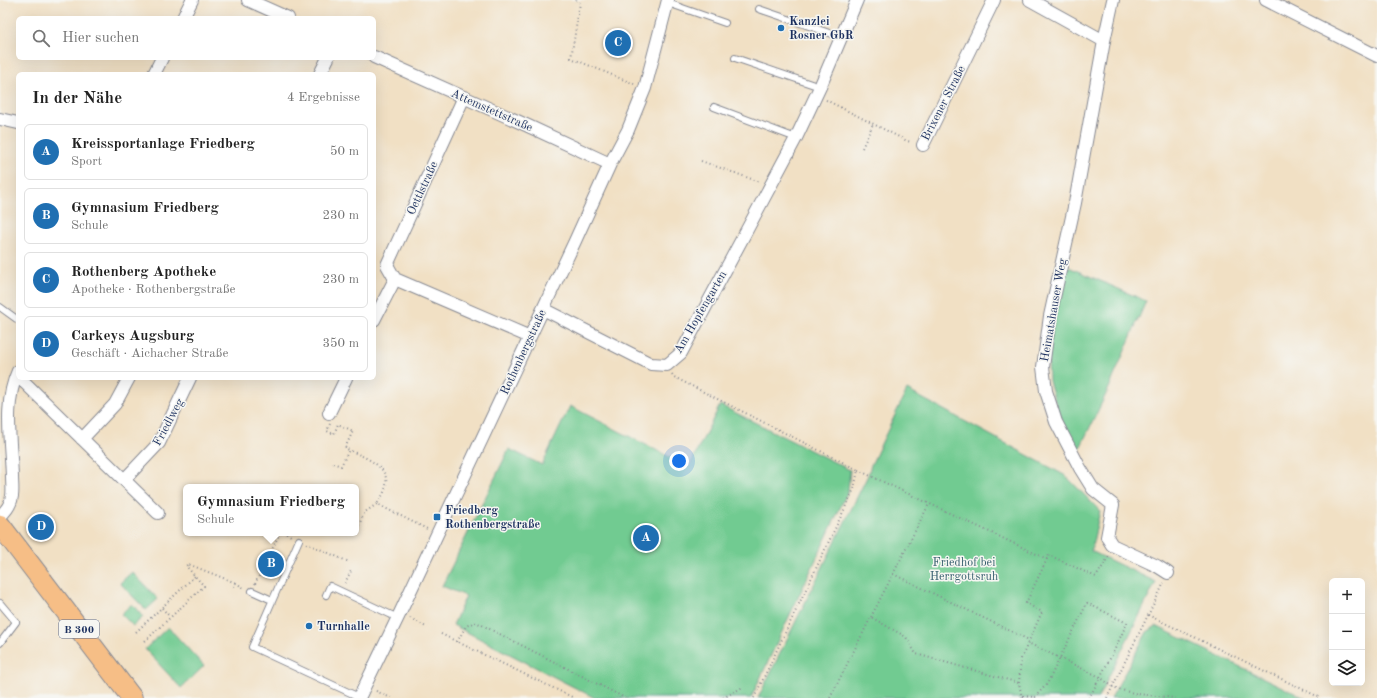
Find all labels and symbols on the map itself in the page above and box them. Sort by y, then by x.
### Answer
place label: Kanzlei Rosner GbR [789,16,854,42]
marker: Kanzlei Rosner GbR [776,23,786,33]
pin: C [605,28,631,58]
street label: Brixener Straße [920,64,968,143]
street label: Attemstettstraße [449,88,535,134]
street label: Oettlstraße [405,159,441,217]
street label: Heimatshauser Weg [1039,257,1069,363]
street label: Am Hopfengarten [672,269,730,356]
street label: Rothenbergstraße [499,308,549,397]
street label: Friedlweg [151,396,187,448]
your location [669,451,689,471]
place label: Friedberg Rothenbergstraße [445,505,541,531]
pin: D [28,512,54,542]
marker: Friedberg Rothenbergstraße [432,512,442,522]
pin: A [633,523,659,553]
pin: B [258,549,284,579]
park label: Friedhof bei Herrgottsruh [930,557,999,583]
road number: B 300 [59,620,99,638]
marker: Turnhalle [304,621,314,631]
place label: Turnhalle [317,621,370,633]

